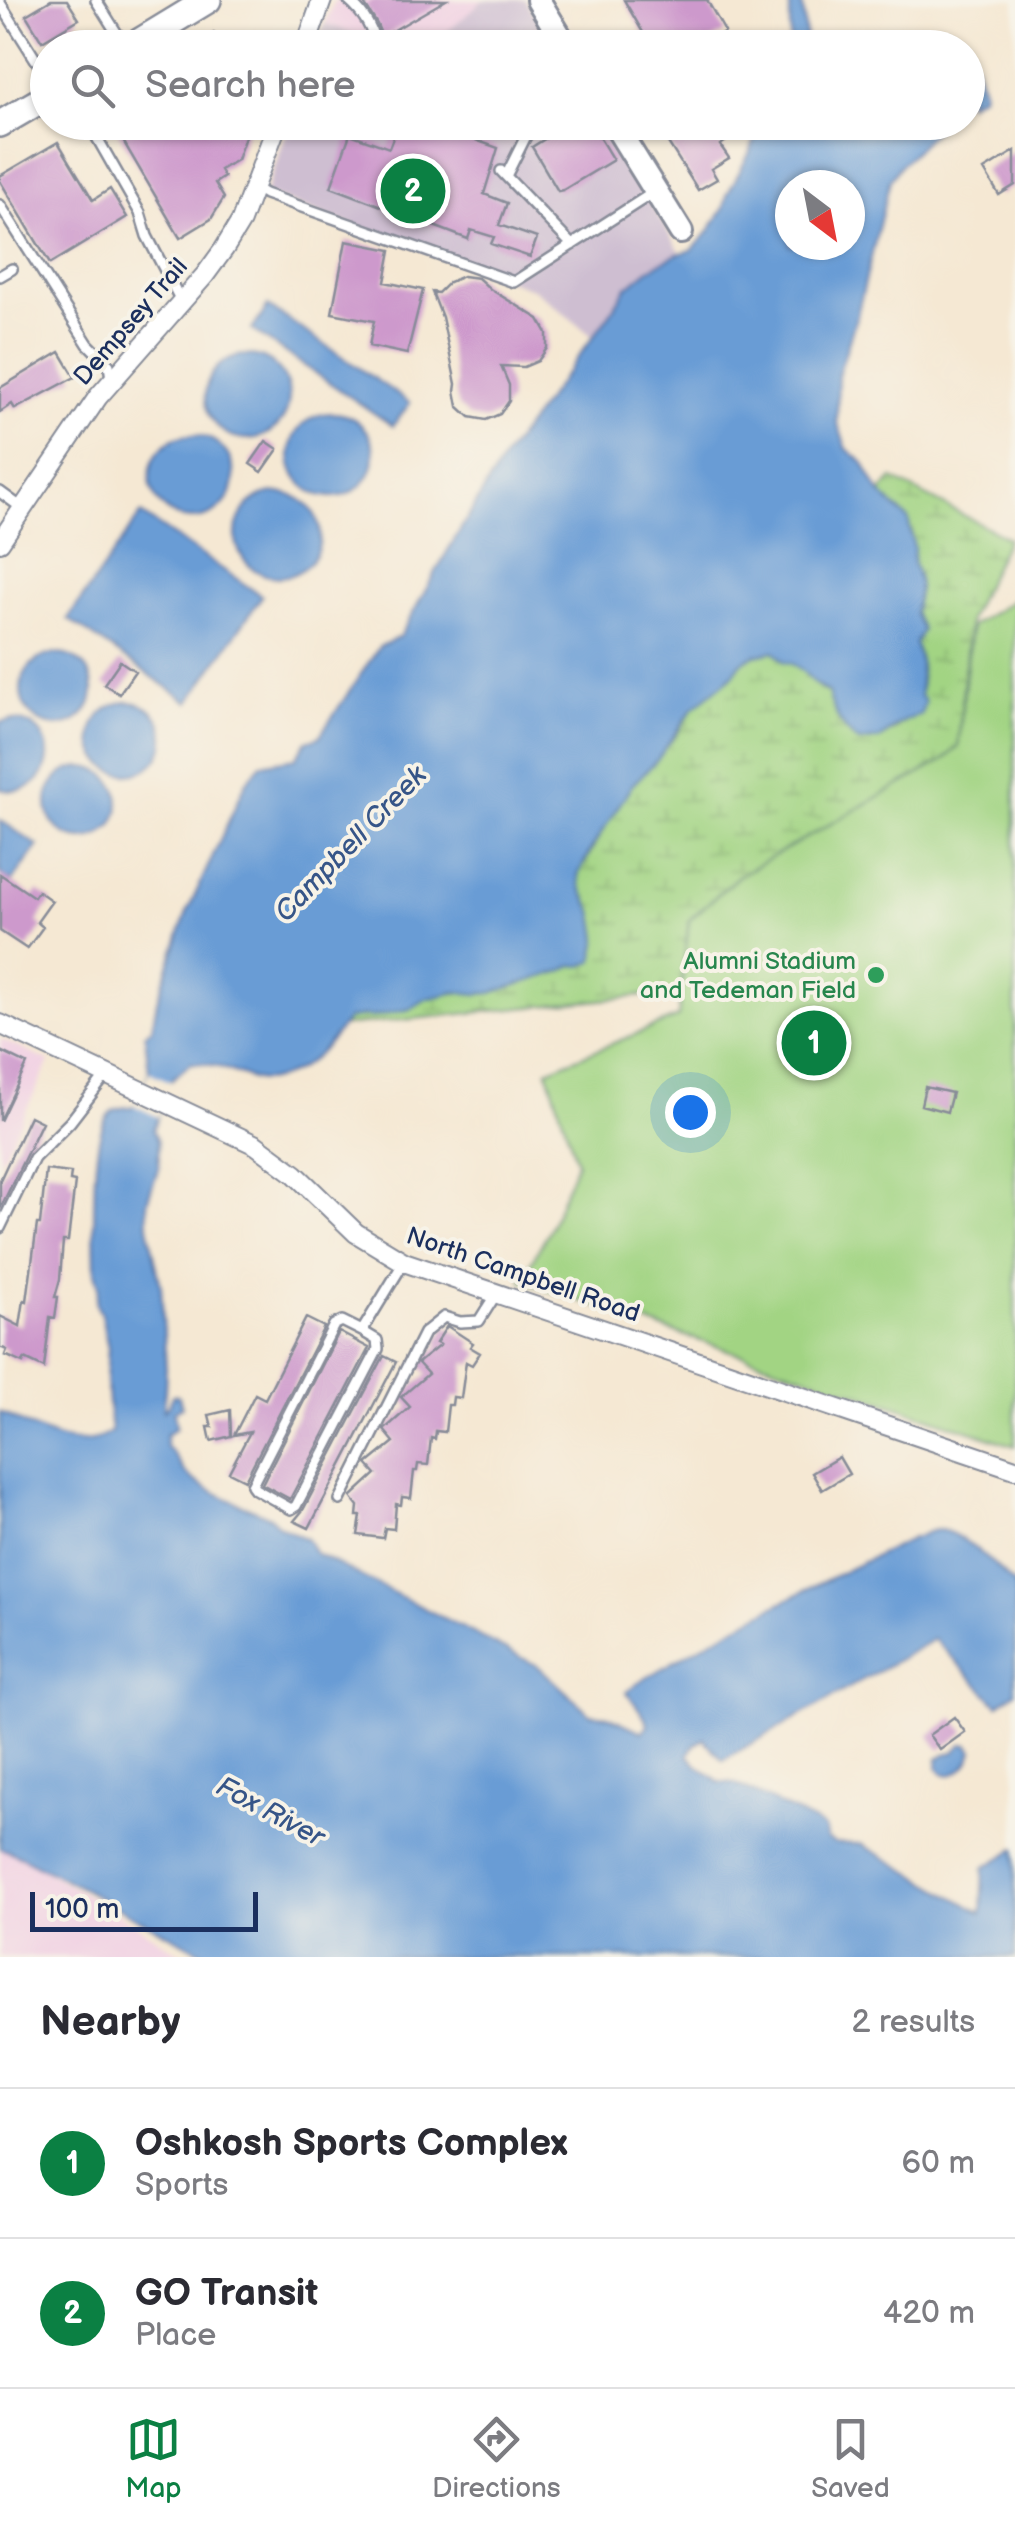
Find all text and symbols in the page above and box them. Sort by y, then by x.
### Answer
search box [30,30,985,140]
icon: search [65,58,120,113]
text: Search here [145,63,356,108]
pin: 2 [380,154,446,228]
north arrow [775,170,865,260]
street label: Dempsey Trail [67,252,195,392]
water label: Campbell Creek [268,758,434,929]
place label: Alumni Stadium and Tedeman Field [640,946,856,1006]
marker: Alumni Stadium and Tedeman Field [865,964,887,986]
pin: 1 [782,1006,846,1080]
your location [665,1087,716,1138]
street label: North Campbell Road [402,1220,644,1330]
water label: Fox River [210,1770,331,1855]
scale bar [30,1887,258,1932]
text: 100 m [45,1893,119,1926]
text: Nearby [40,1997,180,2048]
text: 2 results [851,2003,975,2042]
text: Oshkosh Sports Complex [135,2121,567,2166]
text: 1 [66,2144,79,2183]
text: 60 m [902,2144,975,2183]
text: Sports [135,2166,228,2205]
text: GO Transit [135,2271,318,2316]
text: 2 [63,2294,82,2333]
text: 420 m [883,2294,975,2333]
text: Place [135,2316,216,2355]
tab: Map [125,2412,182,2505]
tab: Directions [432,2412,561,2505]
tab: Saved [811,2412,890,2505]

